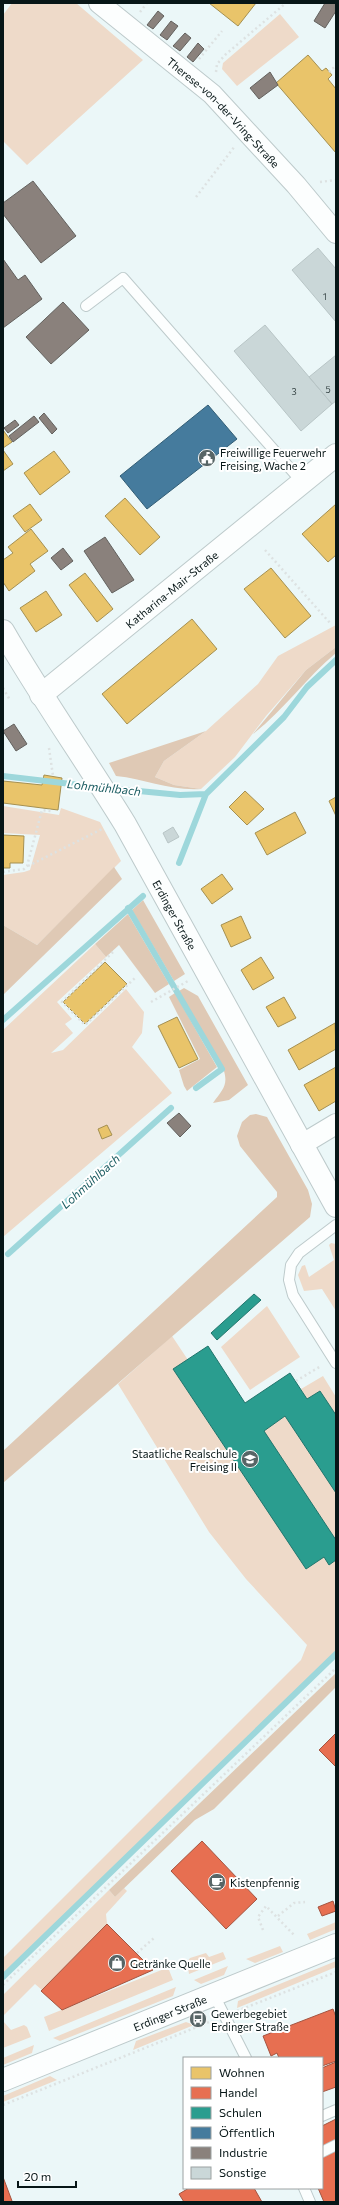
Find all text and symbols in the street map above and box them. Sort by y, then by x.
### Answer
street label: Therese-von-der-Vring-Straße [165,54,283,170]
house number: 1 [323,291,327,302]
house number: 5 [325,384,331,395]
house number: 3 [291,386,297,397]
place label: Freiwillige Feuerwehr Freising, Wache 2 [220,446,327,472]
public building icon: Freiwillige Feuerwehr Freising, Wache 2 [197,448,217,468]
street label: Katharina-Mair-Straße [123,547,220,630]
water label: Lohmühlbach [66,776,142,798]
street label: Erdinger Straße [151,878,200,952]
water label: Lohmühlbach [58,1151,122,1211]
place label: Staatliche Realschule Freising II [132,1447,237,1473]
school or university icon: Staatliche Realschule Freising II [240,1449,260,1469]
cafe icon: Kistenpfennig [207,1872,227,1892]
place label: Kistenpfennig [230,1876,299,1889]
shop icon: Getränke Quelle [107,1953,127,1973]
place label: Getränke Quelle [130,1957,211,1970]
street label: Erdinger Straße [131,1992,208,2033]
place label: Gewerbegebiet Erdinger Straße [211,2007,289,2033]
bus stop icon: Gewerbegebiet Erdinger Straße [188,2009,208,2029]
legend [183,2057,323,2189]
text: Wohnen [219,2065,265,2079]
text: Handel [219,2085,257,2099]
text: Schulen [219,2105,262,2119]
text: Öffentlich [219,2125,275,2139]
text: Industrie [219,2145,267,2159]
scale bar [18,2163,76,2189]
text: Sonstige [219,2165,266,2179]
text: 20 m [24,2169,51,2183]

